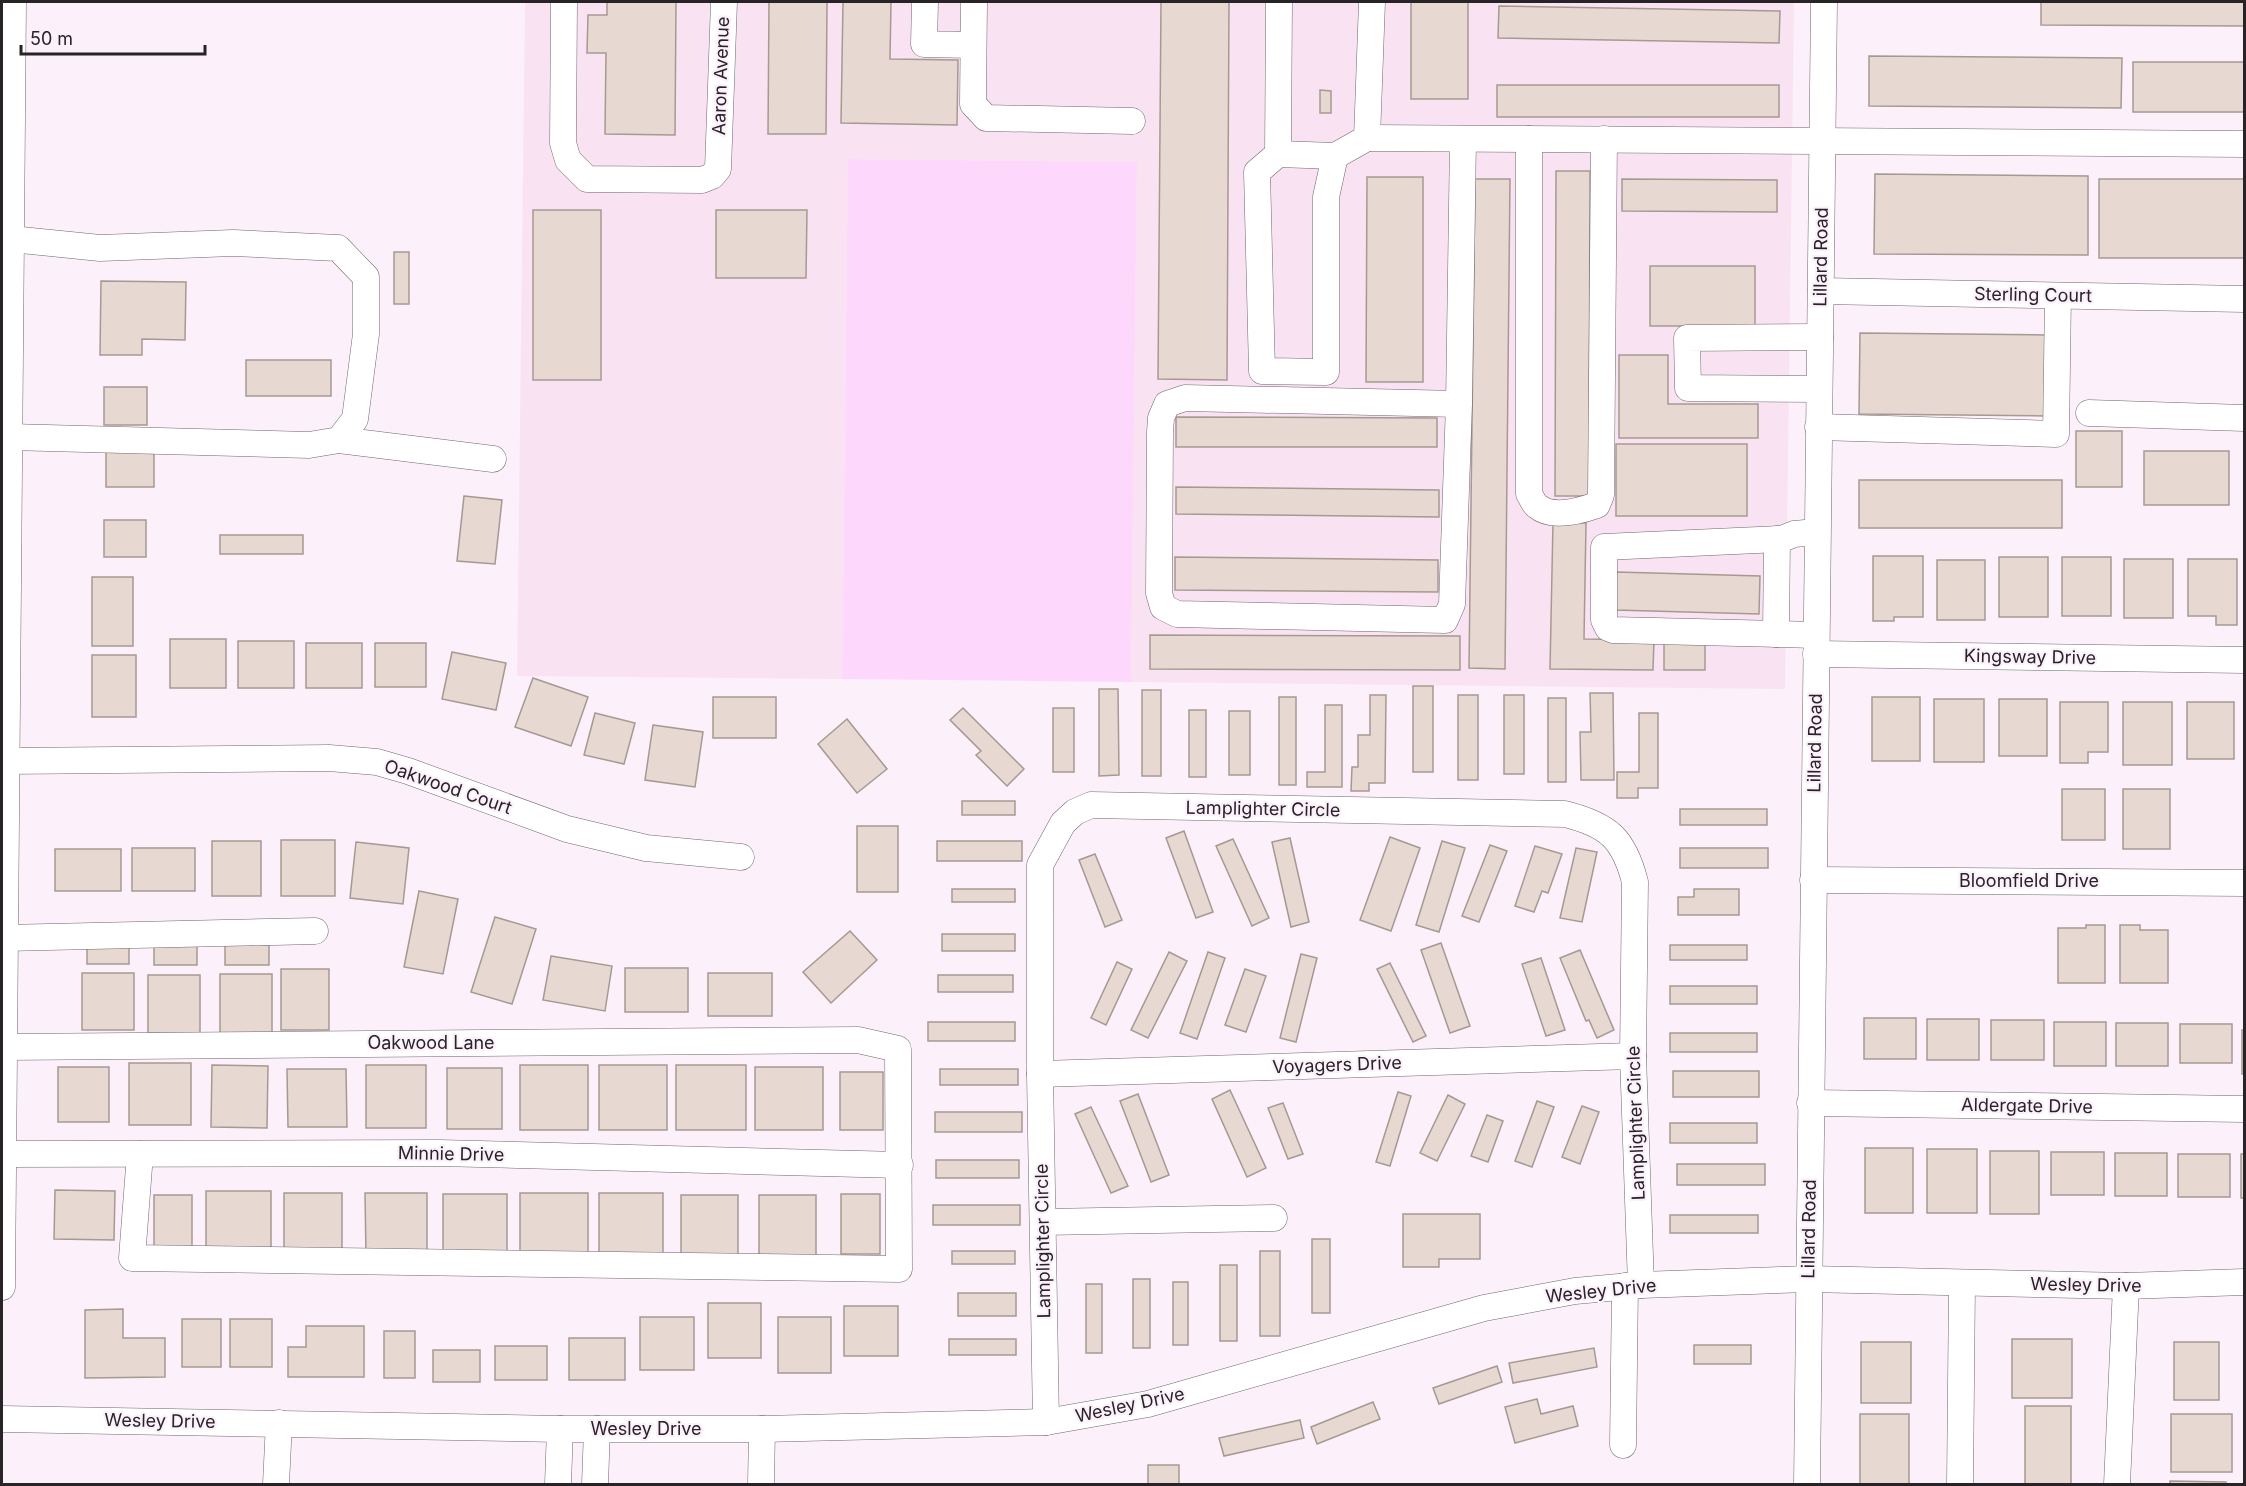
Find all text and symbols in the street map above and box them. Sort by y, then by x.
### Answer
street label: Aaron Avenue [708,16,733,136]
scale bar [21,18,206,56]
text: 50 m [30,28,73,49]
street label: Lillard Road [1809,207,1832,307]
street label: Sterling Court [1974,283,2092,306]
street label: Kingsway Drive [1964,645,2096,668]
street label: Lillard Road [1803,693,1826,793]
street label: Oakwood Court [382,755,515,818]
street label: Lamplighter Circle [1186,797,1341,820]
street label: Bloomfield Drive [1959,870,2099,891]
street label: Oakwood Lane [367,1032,495,1053]
street label: Lamplighter Circle [1622,1045,1649,1201]
street label: Voyagers Drive [1272,1052,1402,1077]
street label: Aldergate Drive [1961,1094,2093,1117]
street label: Minnie Drive [398,1142,504,1165]
street label: Lamplighter Circle [1031,1164,1054,1319]
street label: Lillard Road [1797,1179,1820,1279]
street label: Wesley Drive [2030,1273,2142,1296]
street label: Wesley Drive [1545,1274,1657,1307]
street label: Wesley Drive [1073,1383,1186,1426]
street label: Wesley Drive [104,1409,216,1432]
street label: Wesley Drive [590,1418,702,1439]

